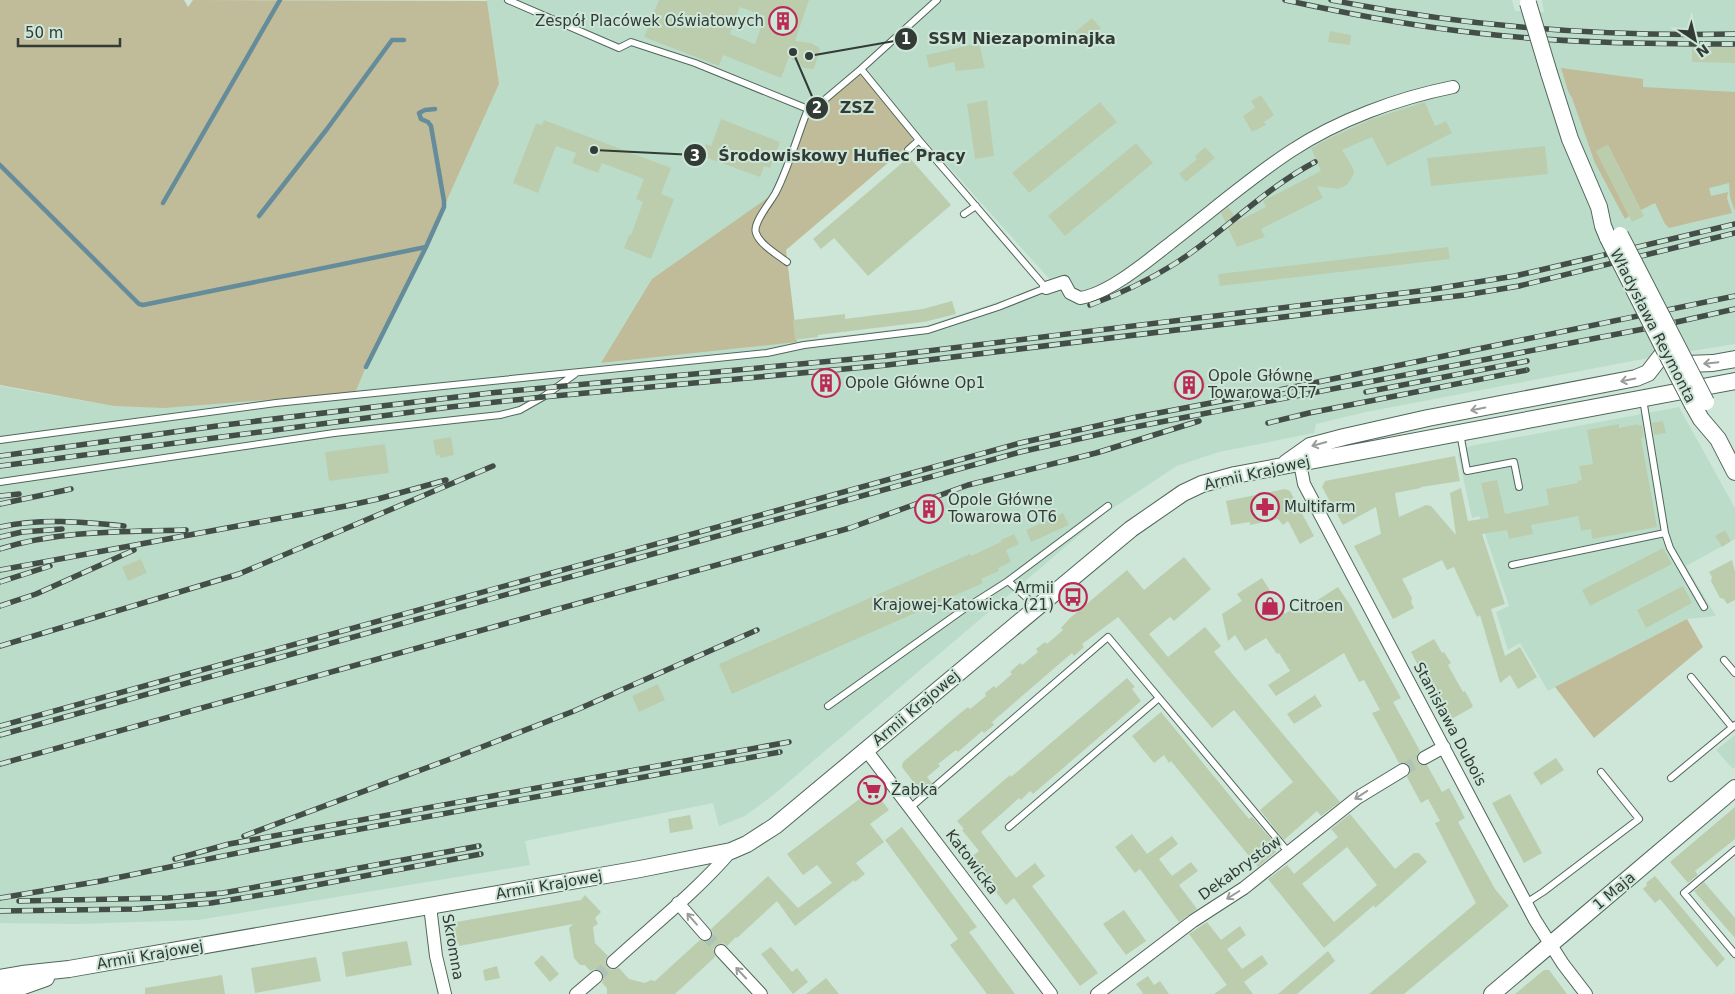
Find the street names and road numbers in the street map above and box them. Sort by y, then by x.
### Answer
street label: Władysława Reymonta [1606,246,1700,406]
street label: Armii Krajowej [1202,452,1312,494]
street label: Stanisława Dubois [1410,659,1490,789]
street label: Armii Krajowej [869,666,963,750]
street label: Katowicka [942,826,1002,898]
street label: Dekabrystów [1195,832,1285,904]
street label: Armii Krajowej [494,867,604,903]
street label: 1 Maja [1589,868,1639,914]
street label: Skromna [438,913,468,981]
street label: Armii Krajowej [95,937,205,973]

